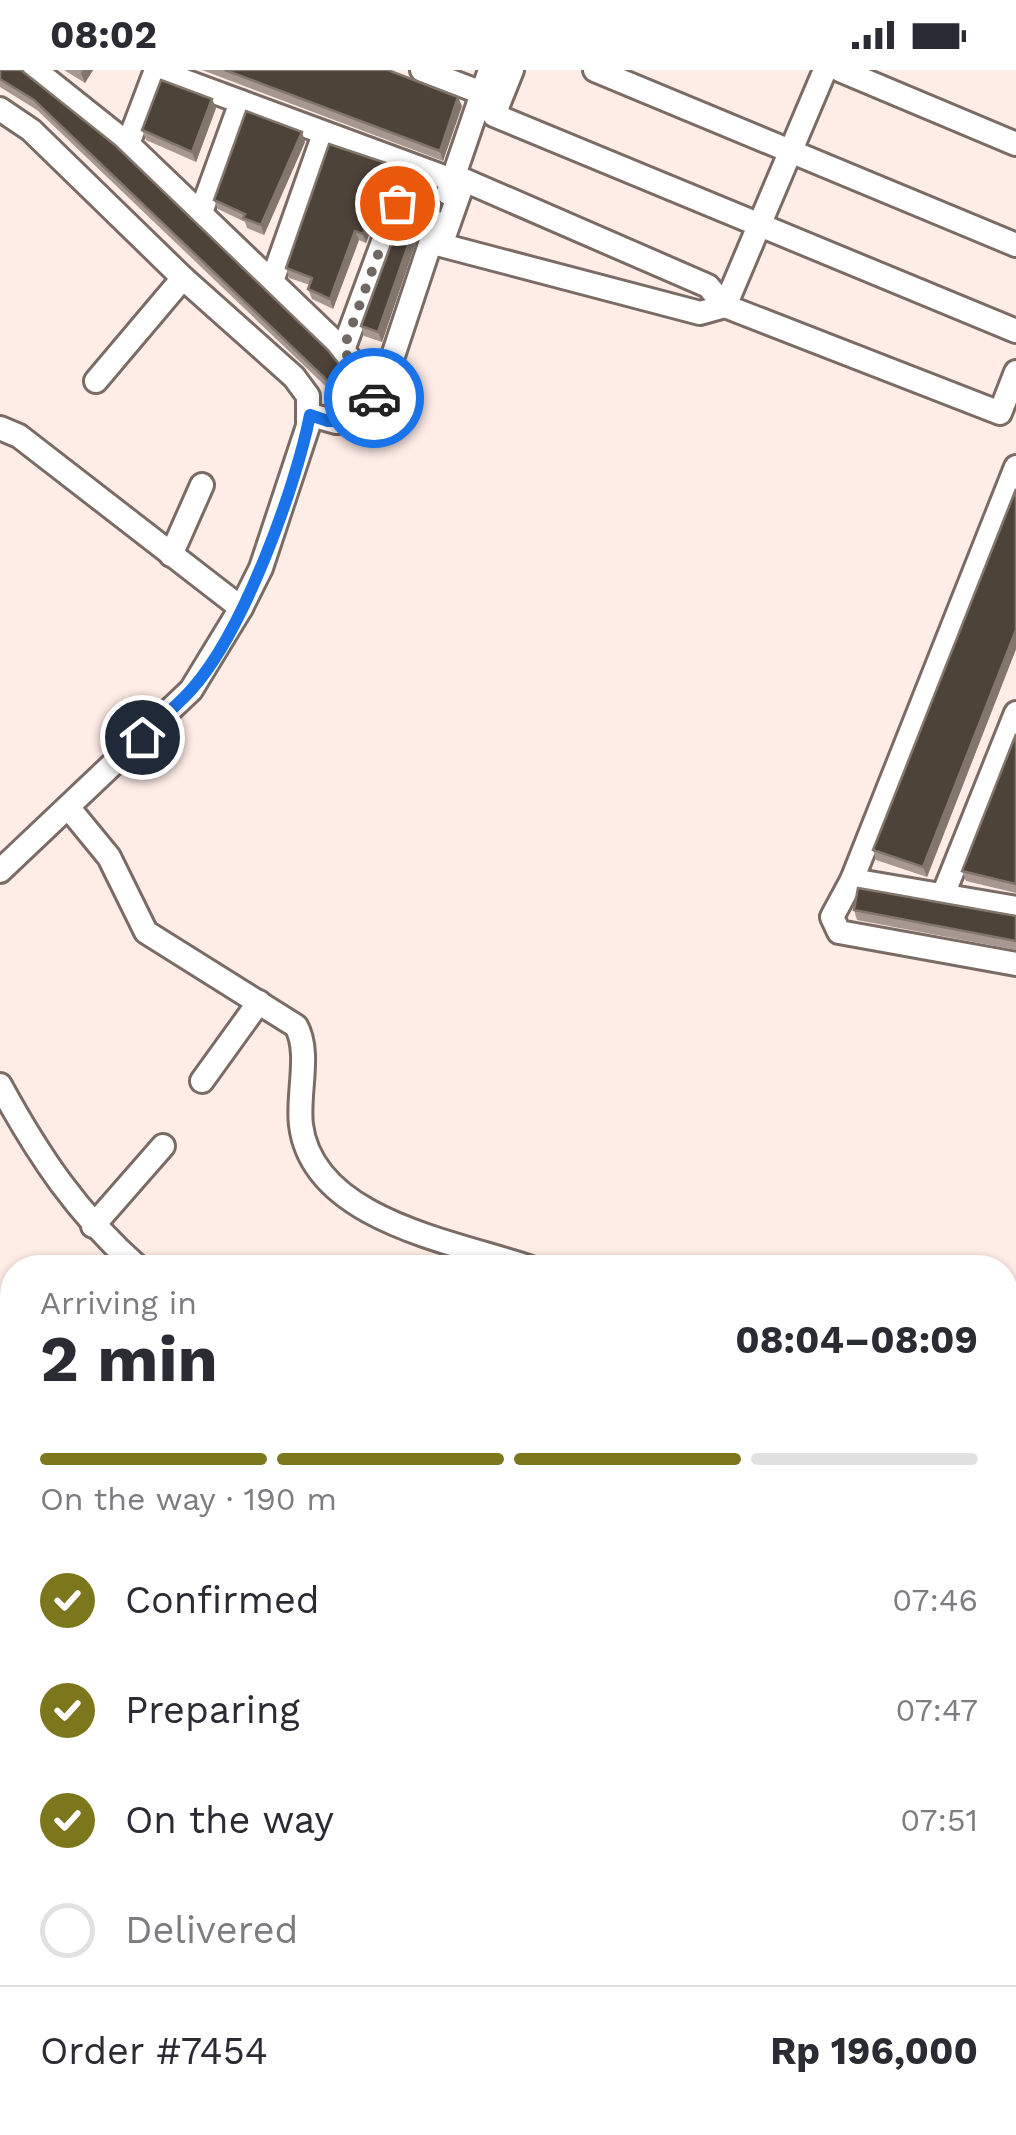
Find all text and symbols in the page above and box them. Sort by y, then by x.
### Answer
text: 08:02 [50,13,157,57]
pin [355,161,440,246]
icon: bag [370,176,425,231]
courier [324,348,424,448]
icon: car [347,371,402,426]
pin [100,695,185,780]
icon: home [115,710,170,765]
text: Arriving in [40,1284,197,1322]
text: 08:04–08:09 [735,1318,978,1362]
text: 2 min [40,1321,218,1397]
text: On the way · 190 m [40,1480,337,1518]
icon: check [40,1573,95,1628]
text: Confirmed [125,1578,320,1622]
text: 07:46 [892,1581,978,1619]
icon: check [40,1683,95,1738]
text: Preparing [125,1688,300,1732]
text: 07:47 [895,1691,978,1729]
icon: check [40,1793,95,1848]
text: On the way [125,1798,334,1842]
text: 07:51 [900,1801,978,1839]
text: Delivered [125,1908,298,1952]
text: Order #7454 [40,2029,268,2073]
text: Rp 196,000 [770,2029,978,2073]

